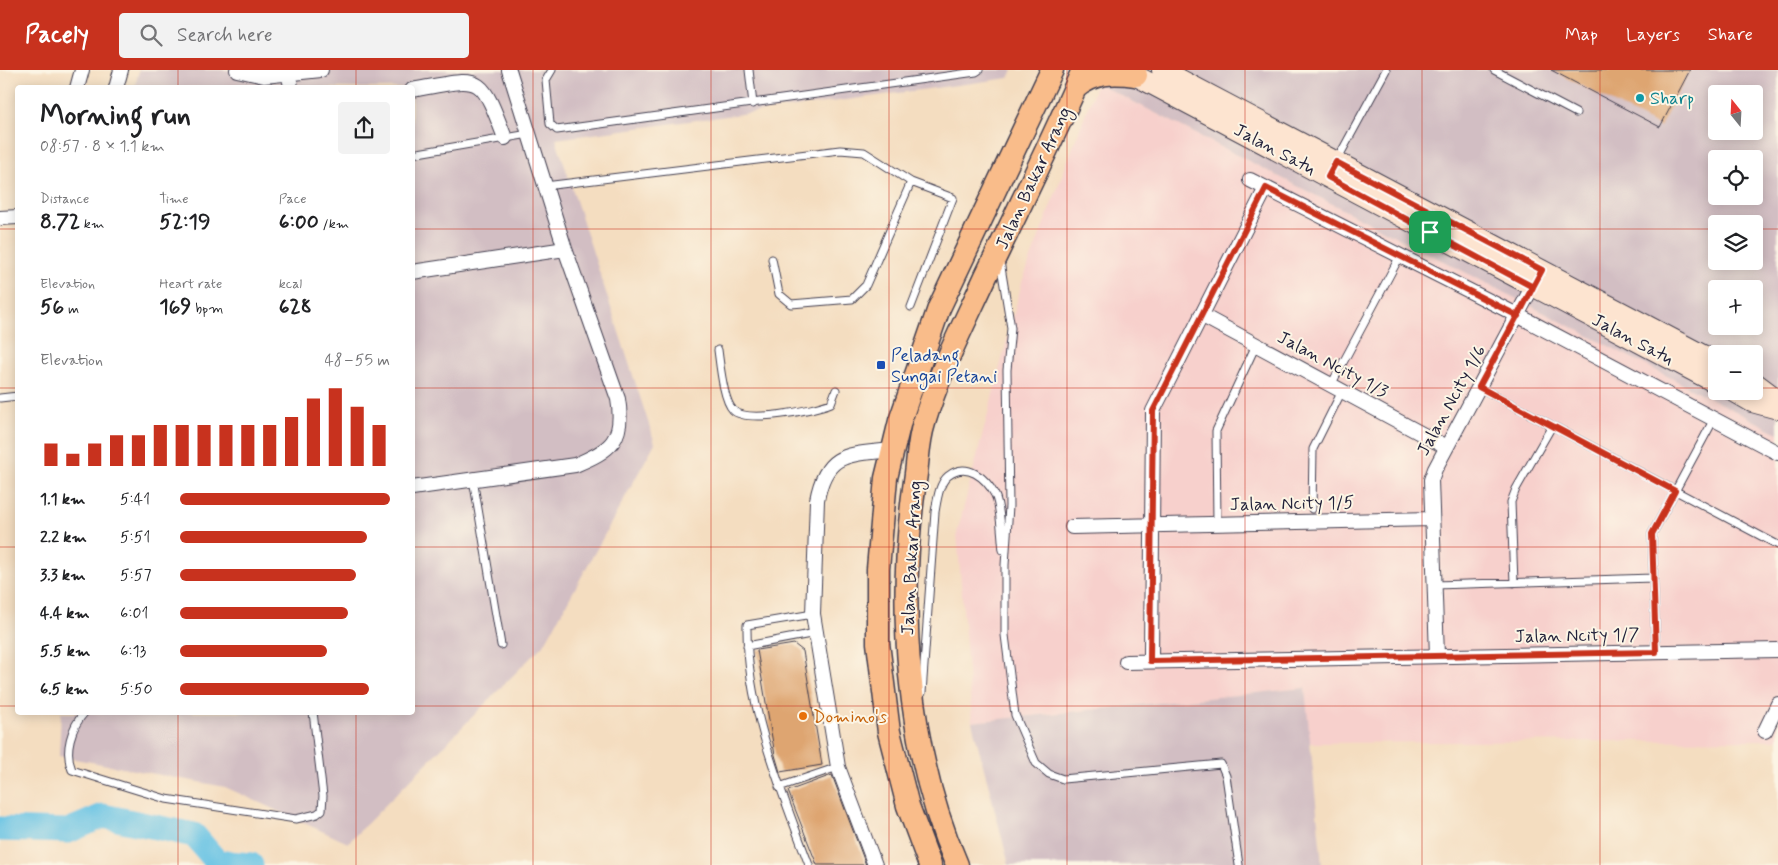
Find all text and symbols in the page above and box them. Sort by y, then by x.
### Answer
search box [119,13,469,58]
text: Pacely [25,20,89,51]
icon: search [137,21,165,49]
text: Search here [177,23,273,48]
text: Map [1565,23,1598,47]
text: Layers [1626,23,1680,47]
text: Share [1708,23,1753,47]
north arrow [1708,85,1762,140]
map controls [1708,85,1763,400]
place label: Sharp [1650,87,1694,111]
marker: Sharp [1634,92,1646,104]
text: Morning run [40,98,191,135]
button: share [338,102,390,154]
street label: Jalan Bakar Arang [990,103,1078,254]
street label: Jalan Satu [1230,118,1320,181]
text: 08:57 · 8 × 1.1 km [40,136,165,157]
button: locate [1708,150,1763,205]
text: Distance [40,190,89,208]
text: Time [159,190,189,208]
text: Pace [279,190,307,208]
text: 8.72 [40,208,80,236]
text: 52:19 [159,208,211,236]
text: 6:00 [279,208,319,236]
pin [1409,211,1451,253]
text: km [80,215,104,233]
text: /km [319,215,349,233]
button: layers [1708,215,1763,270]
icon: arrive [1416,218,1444,246]
text: Elevation [40,275,95,293]
text: Heart rate [159,275,222,293]
text: kcal [279,275,302,293]
button: + [1708,280,1763,335]
text: 56 [40,293,64,321]
text: 169 [159,293,191,321]
text: 628 [279,293,312,321]
text: m [64,300,79,318]
text: bpm [191,300,223,318]
street label: Jalan Satu [1588,308,1678,371]
street label: Jalan Ncity 1/3 [1273,326,1392,404]
street label: Jalan Ncity 1/6 [1412,341,1492,460]
place label: Peladang Sungai Petani [891,344,997,390]
button: − [1708,345,1763,400]
text: Elevation [40,350,103,371]
text: 48–55 m [324,350,390,371]
marker: Peladang Sungai Petani [875,359,887,371]
street label: Jalan Bakar Arang [896,480,929,636]
text: 1.1 km [40,489,85,510]
text: 5:41 [120,489,150,510]
street label: Jalan Ncity 1/5 [1230,491,1355,517]
text: 2.2 km [40,527,87,548]
text: 5:51 [120,527,150,548]
text: 3.3 km [40,565,85,586]
text: 5:57 [120,565,152,586]
text: 4.4 km [40,603,90,624]
text: 6:01 [120,603,148,624]
street label: Jalan Ncity 1/7 [1514,623,1640,649]
text: 5.5 km [40,641,90,662]
text: 6:13 [120,641,146,662]
text: 6.5 km [40,679,89,700]
text: 5:50 [120,679,153,700]
place label: Domino's [813,705,887,729]
marker: Domino's [797,710,809,722]

